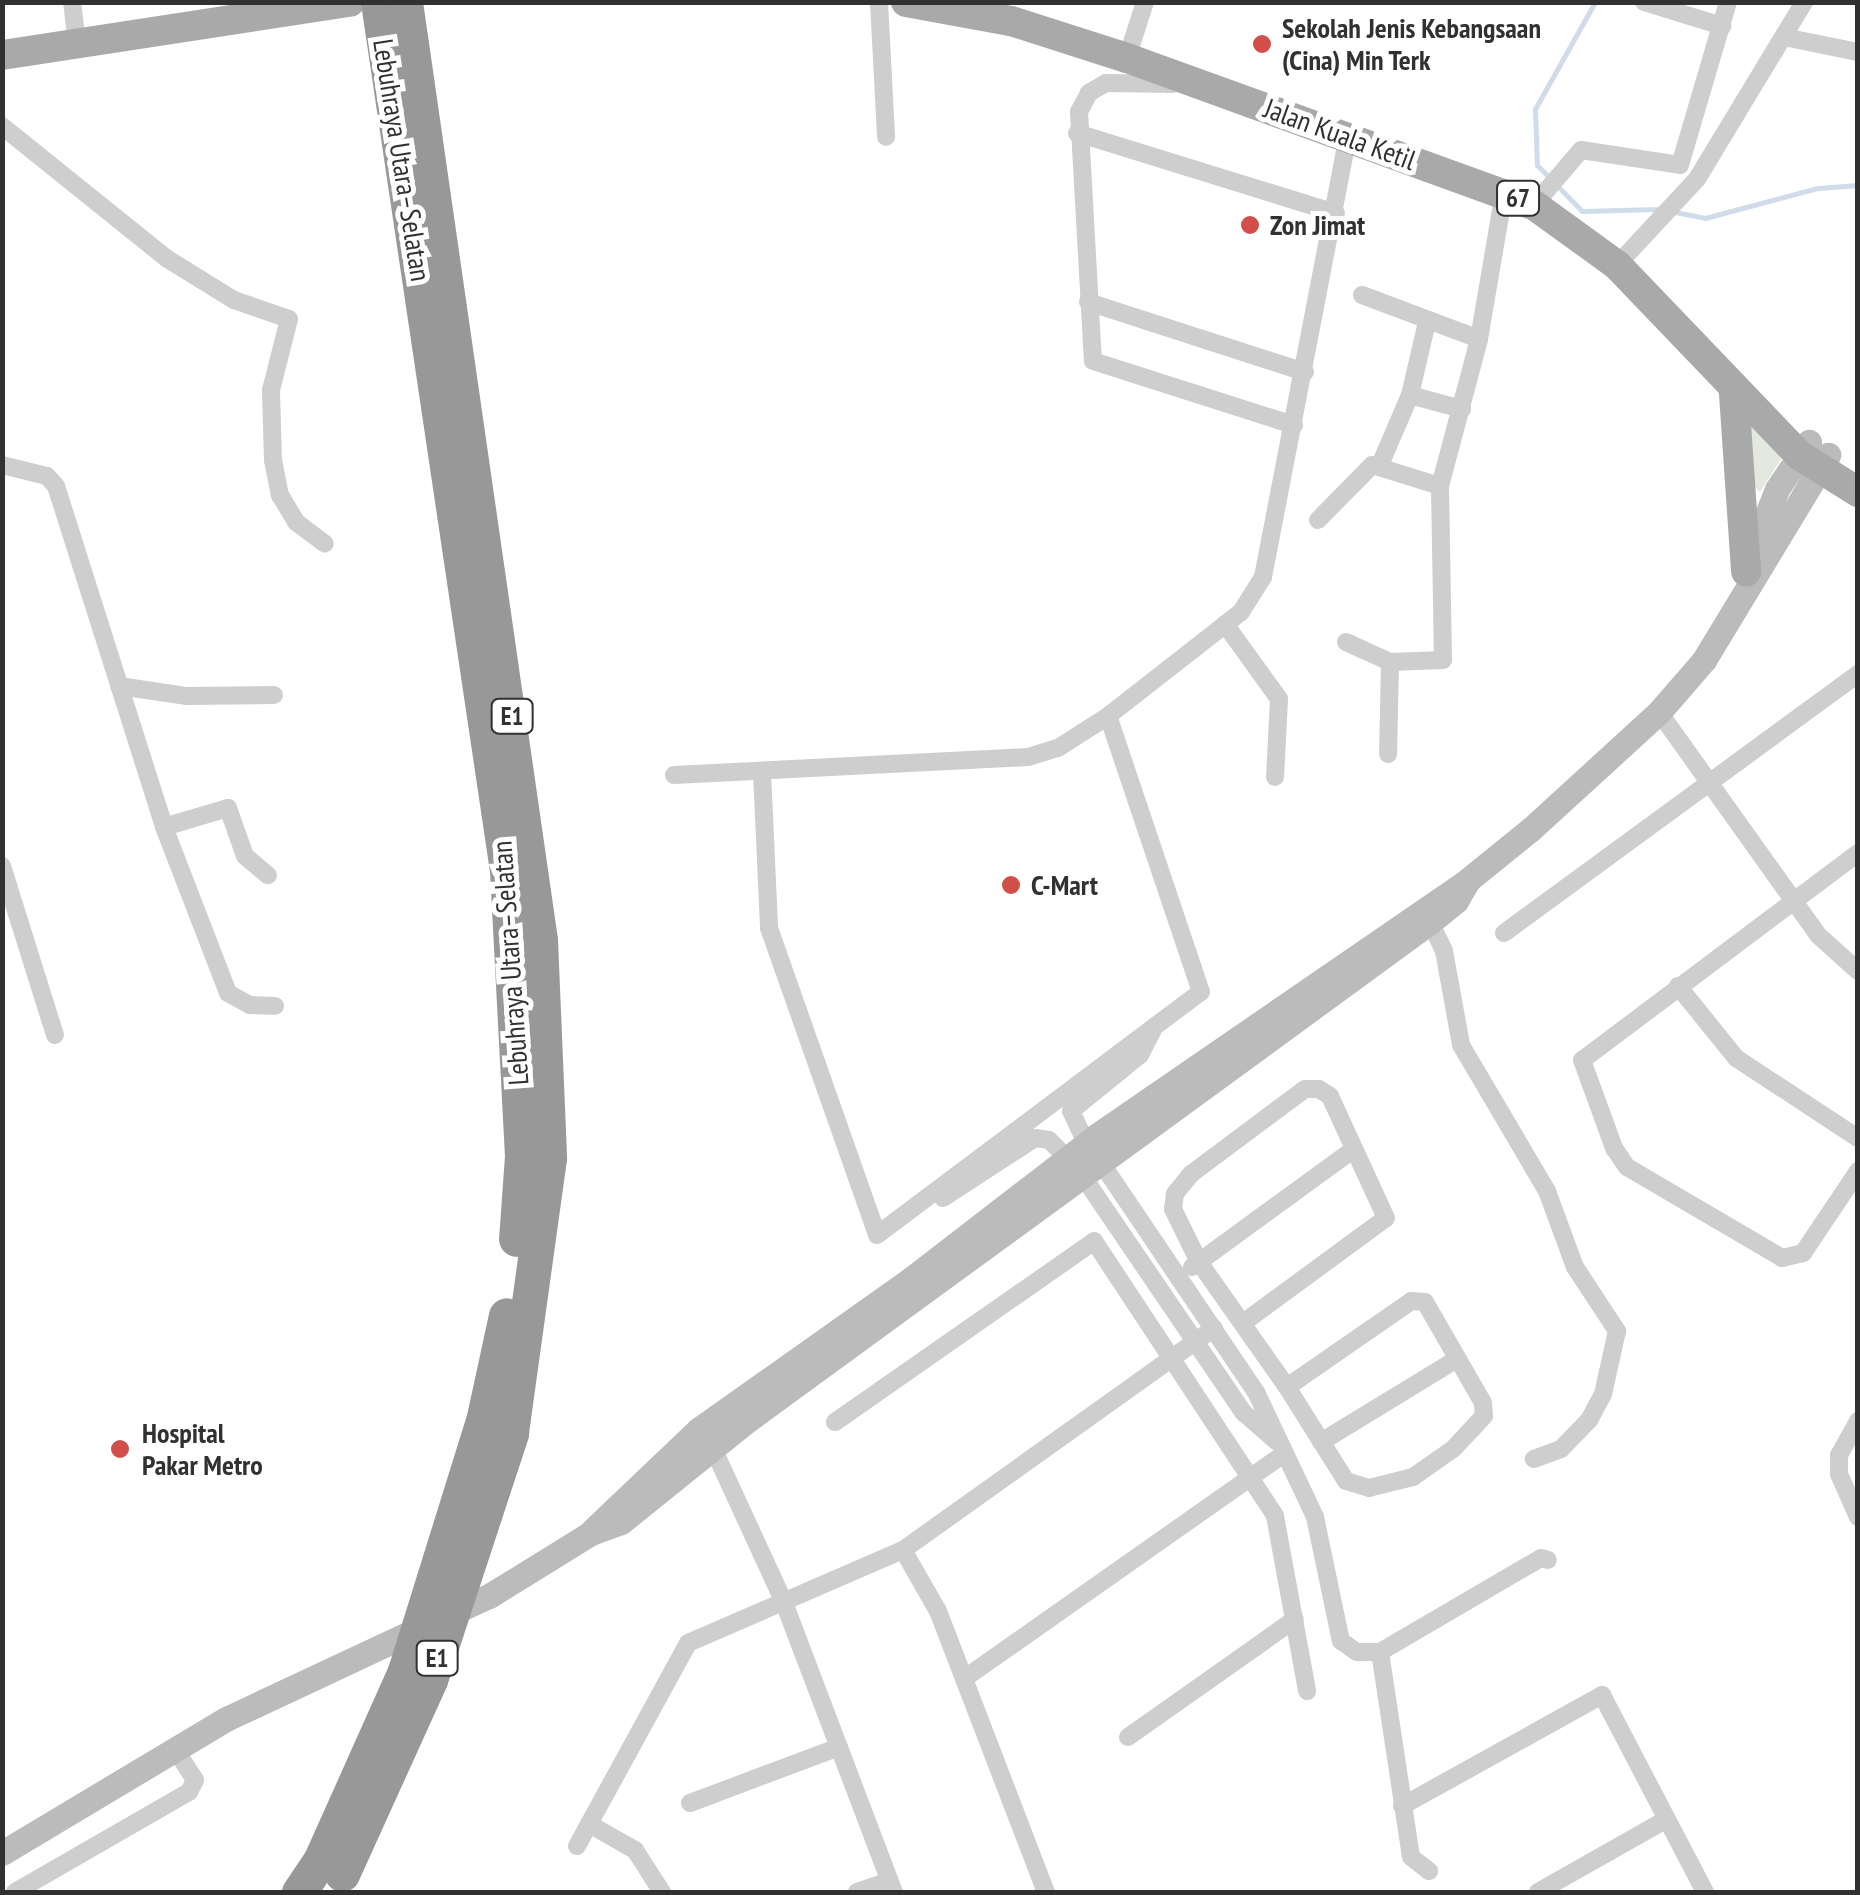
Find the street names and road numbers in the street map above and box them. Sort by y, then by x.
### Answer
street label: Lebuhraya Utara–Selatan [366,36,438,284]
street label: Jalan Kuala Ketil [1260,91,1420,177]
road number: 67 [1496,178,1540,218]
road number: E1 [490,696,534,736]
street label: Lebuhraya Utara–Selatan [485,840,535,1086]
road number: E1 [414,1638,460,1678]

